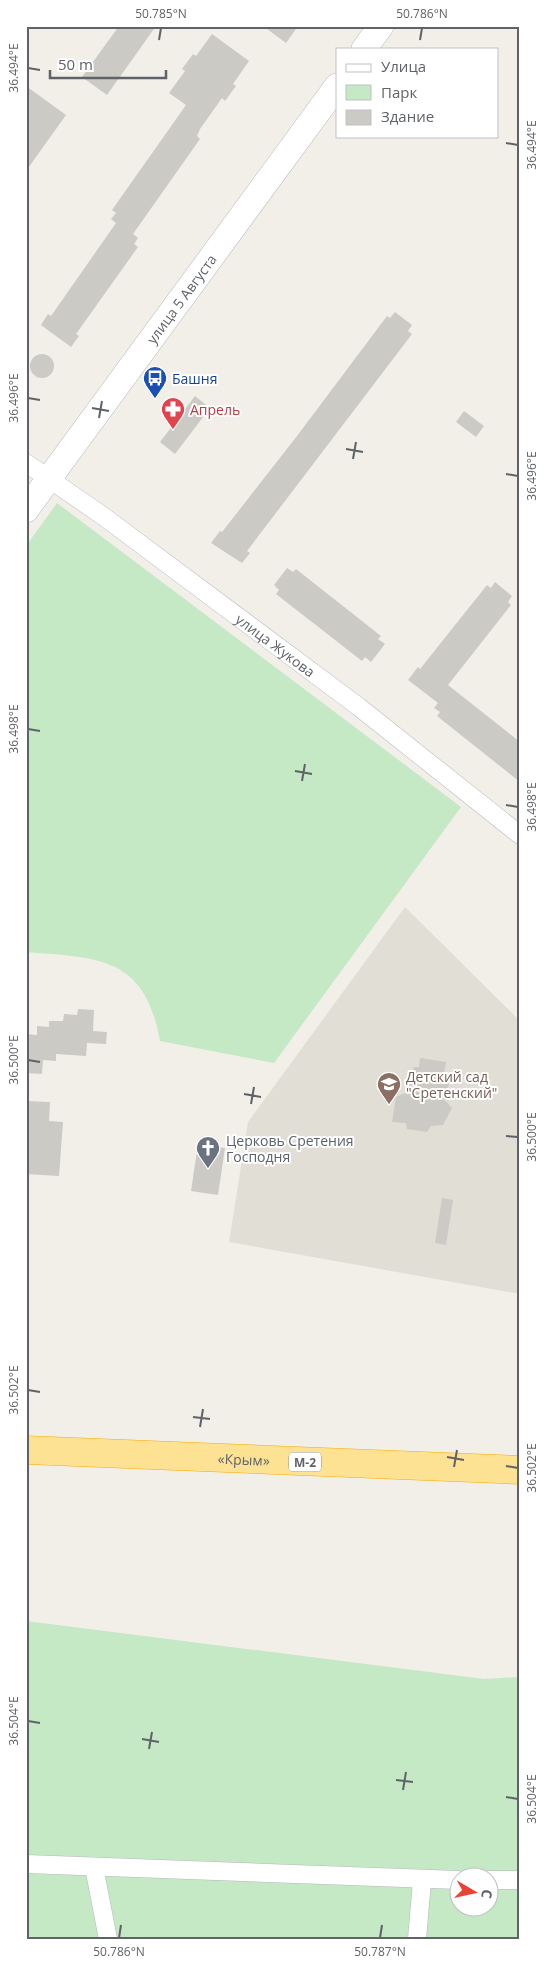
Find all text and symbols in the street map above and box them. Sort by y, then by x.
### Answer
text: 50.785°N [135,5,187,22]
text: 50.786°N [396,5,448,22]
text: 36.494°E [5,43,22,93]
scale bar [50,48,166,80]
legend [336,48,498,138]
text: 50 m [58,54,93,74]
text: Улица [381,56,426,76]
text: Парк [381,82,417,102]
text: Здание [381,106,434,126]
text: 36.494°E [523,120,540,170]
street label: улица 5 Августа [142,250,220,347]
bus stop icon: Башня [142,365,168,399]
place label: Башня [172,369,217,388]
text: 36.496°E [5,373,22,423]
pharmacy icon: Апрель [160,396,186,430]
place label: Апрель [190,400,240,419]
text: 36.496°E [523,451,540,501]
street label: улица Жукова [232,609,319,681]
text: 36.498°E [5,704,22,754]
text: 36.498°E [523,782,540,832]
text: 36.500°E [5,1035,22,1085]
place label: Детский сад "Сретенский" [406,1067,497,1102]
school or university icon: Детский сад "Сретенский" [376,1071,402,1105]
text: 36.500°E [523,1112,540,1162]
place label: Церковь Сретения Господня [226,1131,354,1166]
church icon: Церковь Сретения Господня [195,1135,221,1169]
text: 36.502°E [5,1365,22,1415]
text: 36.502°E [523,1443,540,1493]
street label: «Крым» [217,1448,270,1469]
road number: М-2 [289,1452,321,1471]
text: 36.504°E [5,1696,22,1746]
text: 36.504°E [523,1774,540,1824]
north arrow [448,1868,498,1918]
text: С [477,1888,497,1900]
text: 50.786°N [93,1943,145,1960]
text: 50.787°N [354,1943,406,1960]

